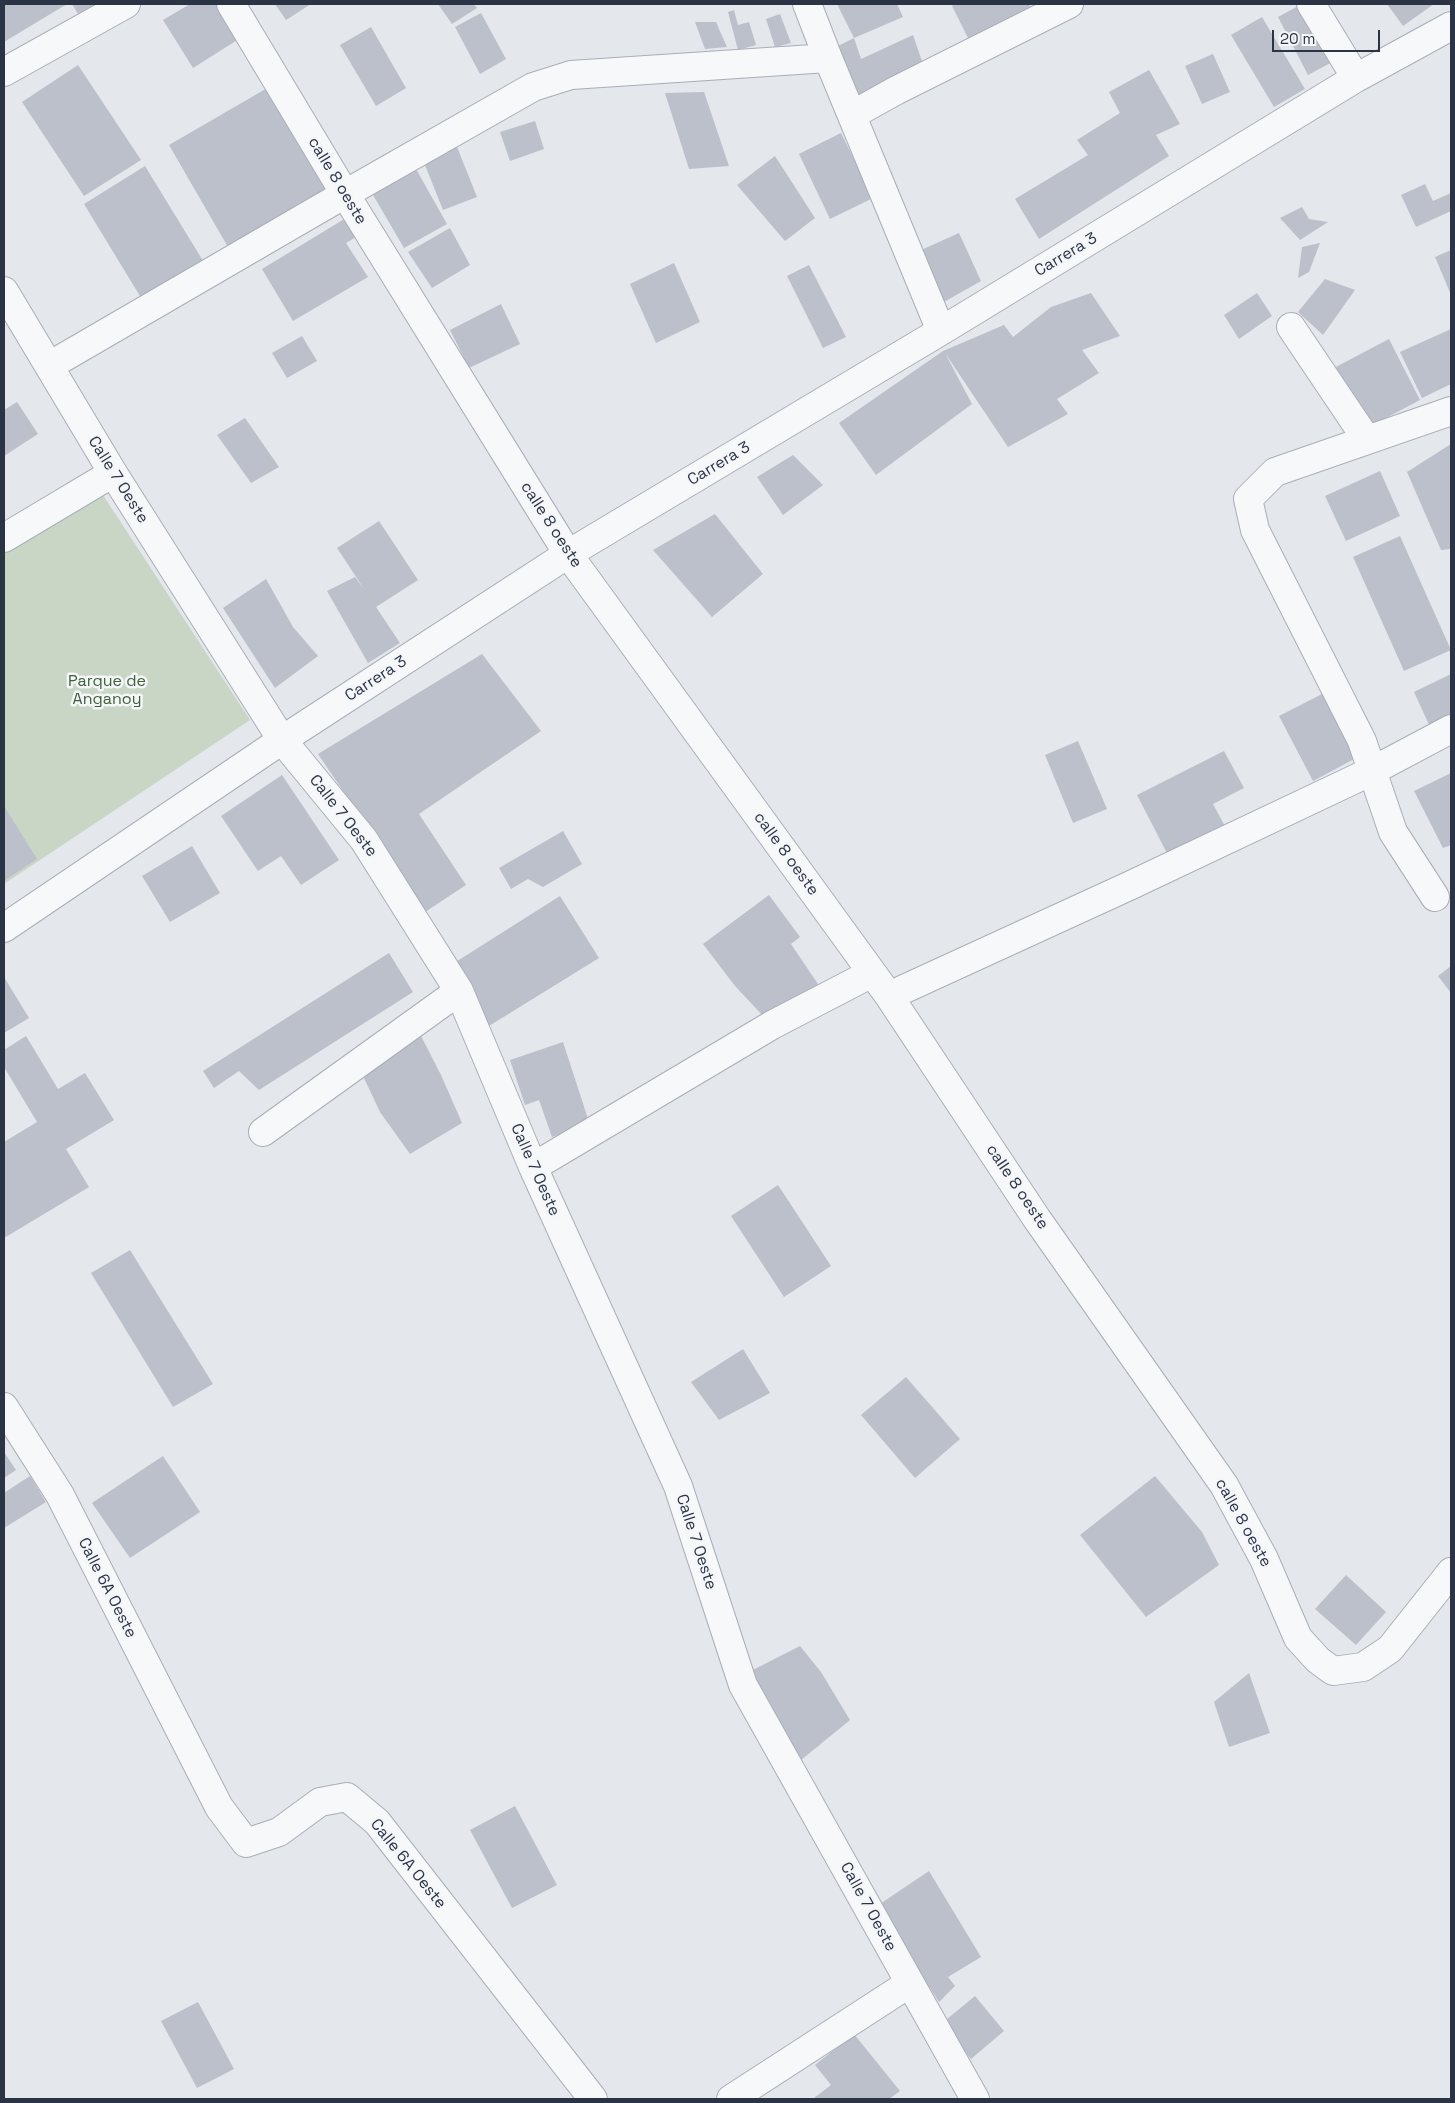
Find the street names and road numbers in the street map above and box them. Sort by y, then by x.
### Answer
street label: calle 8 oeste [303,134,371,228]
street label: Carrera 3 [1031,229,1101,281]
street label: Calle 7 Oeste [84,433,152,527]
street label: Carrera 3 [684,438,754,490]
street label: calle 8 oeste [516,478,586,572]
street label: Carrera 3 [342,652,410,706]
street label: Calle 7 Oeste [305,771,381,861]
street label: calle 8 oeste [749,809,823,899]
street label: Calle 7 Oeste [506,1121,564,1219]
street label: calle 8 oeste [982,1141,1052,1233]
street label: calle 8 oeste [1211,1475,1275,1571]
street label: Calle 7 Oeste [672,1492,720,1592]
street label: Calle 6A Oeste [74,1535,140,1641]
street label: Calle 6A Oeste [366,1815,450,1913]
street label: Calle 7 Oeste [836,1859,900,1955]

